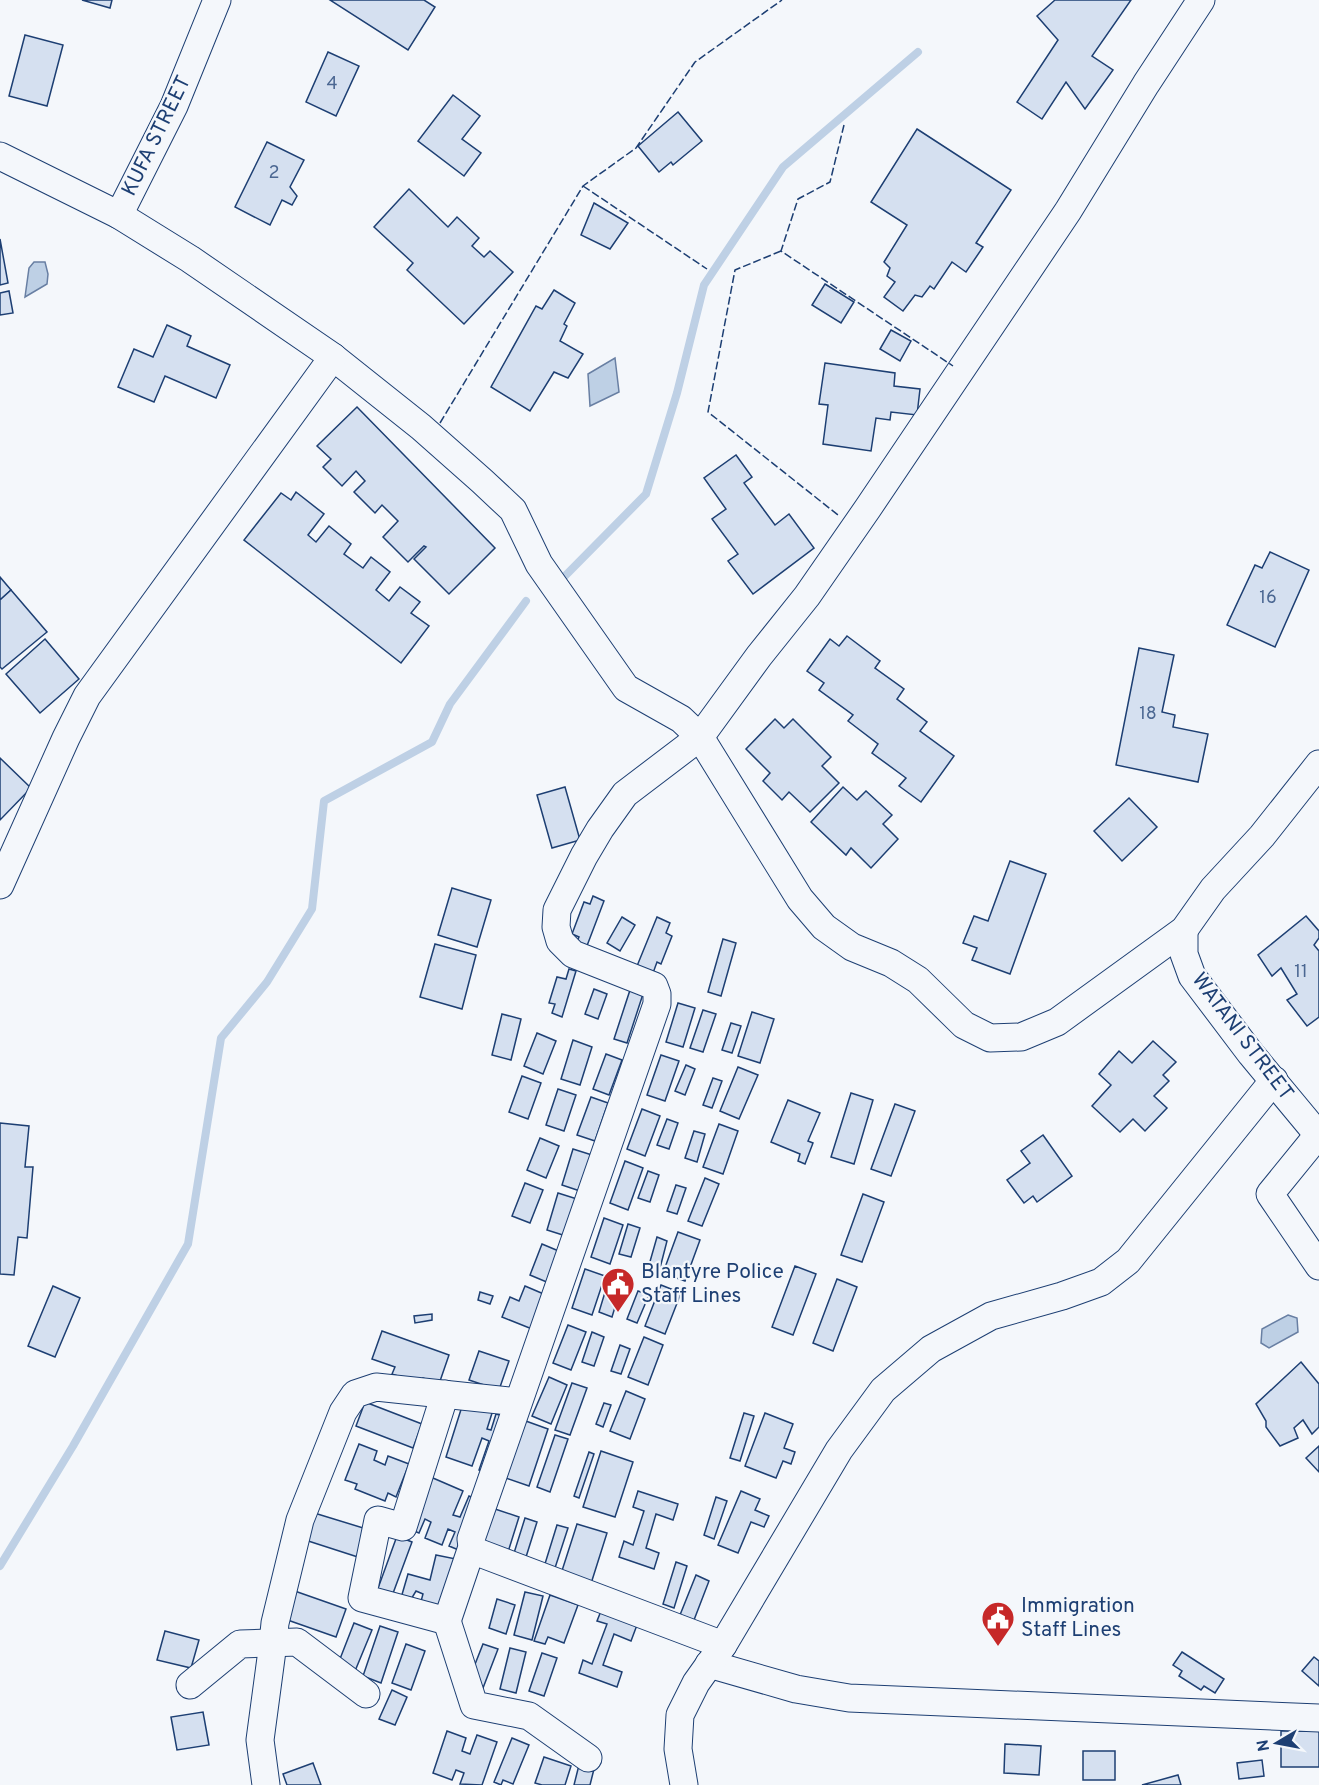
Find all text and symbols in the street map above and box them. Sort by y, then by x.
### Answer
street label: KUFA STREET [116,71,198,201]
house number: 4 [326,73,338,96]
house number: 2 [268,162,280,185]
house number: 16 [1259,587,1277,610]
house number: 18 [1139,703,1157,726]
house number: 11 [1294,961,1308,984]
street label: WATANI STREET [1185,968,1299,1106]
place label: Blantyre Police Staff Lines [641,1259,784,1310]
public building icon: Blantyre Police Staff Lines [600,1266,636,1313]
place label: Immigration Staff Lines [1021,1593,1135,1644]
public building icon: Immigration Staff Lines [980,1600,1016,1647]
north arrow [1247,1713,1307,1773]
text: N [1253,1738,1275,1753]

